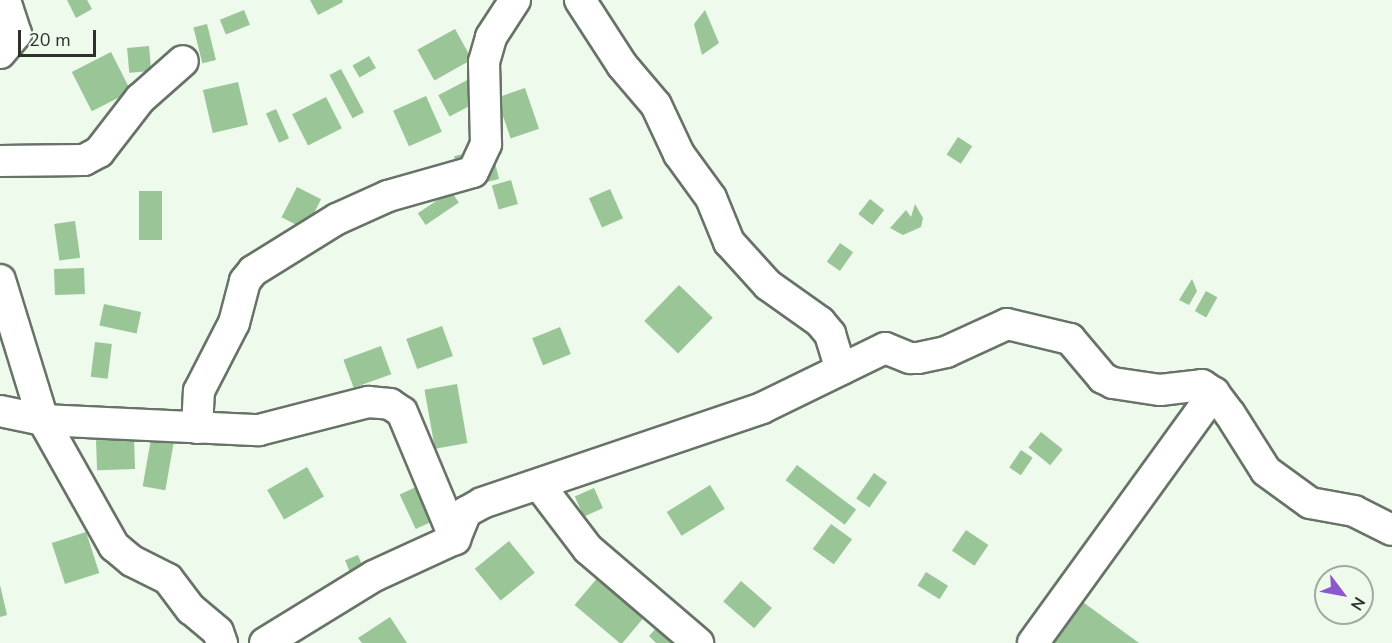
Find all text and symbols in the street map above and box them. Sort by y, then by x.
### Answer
scale bar [21,18,99,56]
text: 20 m [29,28,71,52]
north arrow [1314,565,1374,625]
text: N [1345,593,1370,614]

